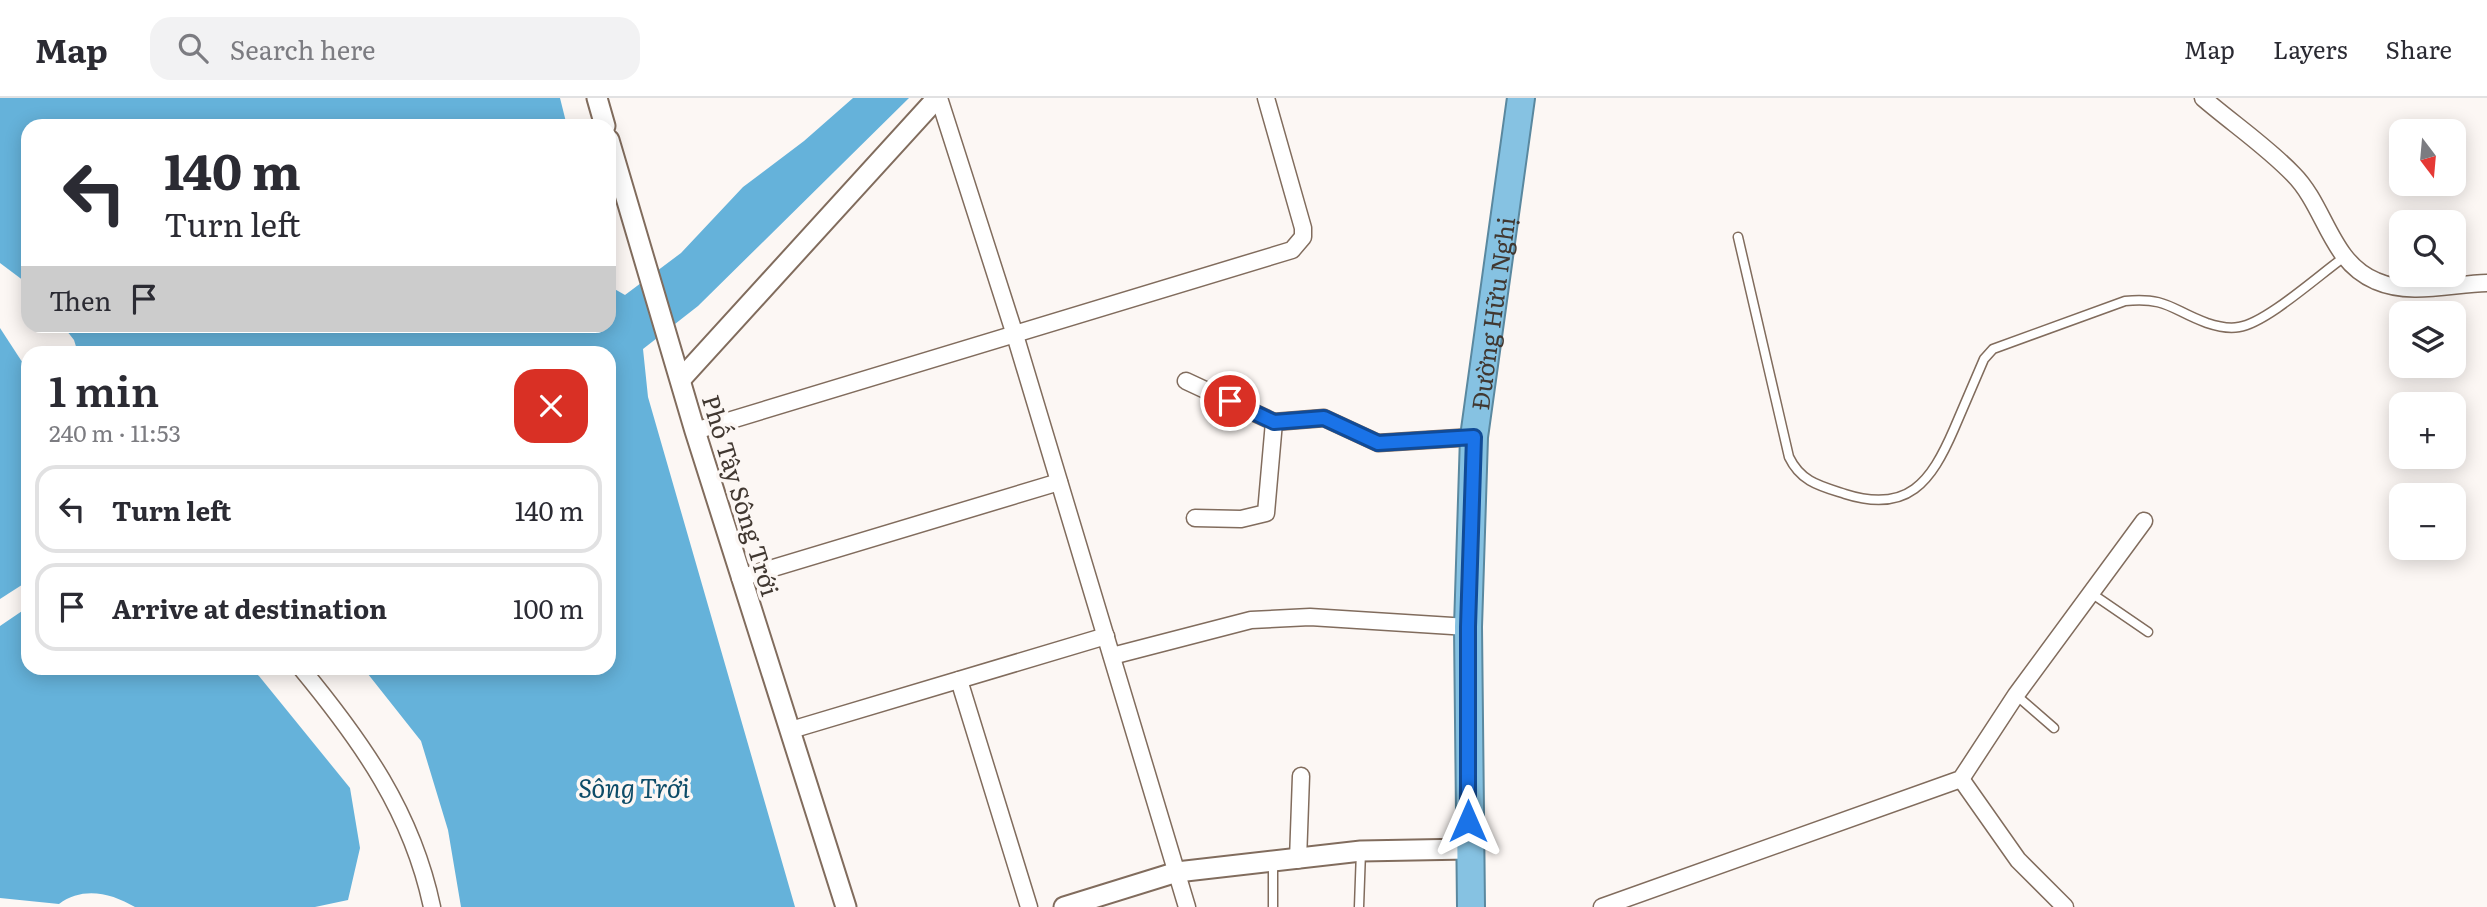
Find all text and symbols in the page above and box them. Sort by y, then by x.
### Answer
search box [150,17,640,80]
text: Map [35,24,108,73]
icon: search [174,29,212,67]
text: Search here [230,29,376,68]
text: Map [2184,31,2235,66]
text: Layers [2273,31,2347,66]
text: Share [2385,31,2452,66]
north arrow [2389,119,2466,196]
map controls [2389,119,2466,560]
text: 140 m [164,132,301,205]
icon: left [49,147,140,238]
text: Turn left [164,199,301,247]
button: search [2389,210,2466,287]
street label: Đường Hữu Nghị [1460,214,1522,412]
text: Then [49,280,111,319]
icon: arrive [125,280,163,318]
button: layers [2389,301,2466,378]
text: 1 min [49,358,159,420]
button: close [514,369,588,443]
pin [1200,371,1260,431]
icon: arrive [1211,382,1249,420]
street label: Phố Tây Sông Trới [695,390,789,600]
button: + [2389,392,2466,469]
text: 240 m · 11:53 [49,415,181,449]
button: − [2389,483,2466,560]
icon: left [53,490,91,528]
text: Turn left [112,490,231,529]
text: 140 m [515,490,584,529]
icon: arrive [53,588,91,626]
text: Arrive at destination [112,588,387,627]
text: 100 m [513,588,584,627]
water label: Sông Trới [578,767,690,806]
position arrow [1431,784,1505,858]

